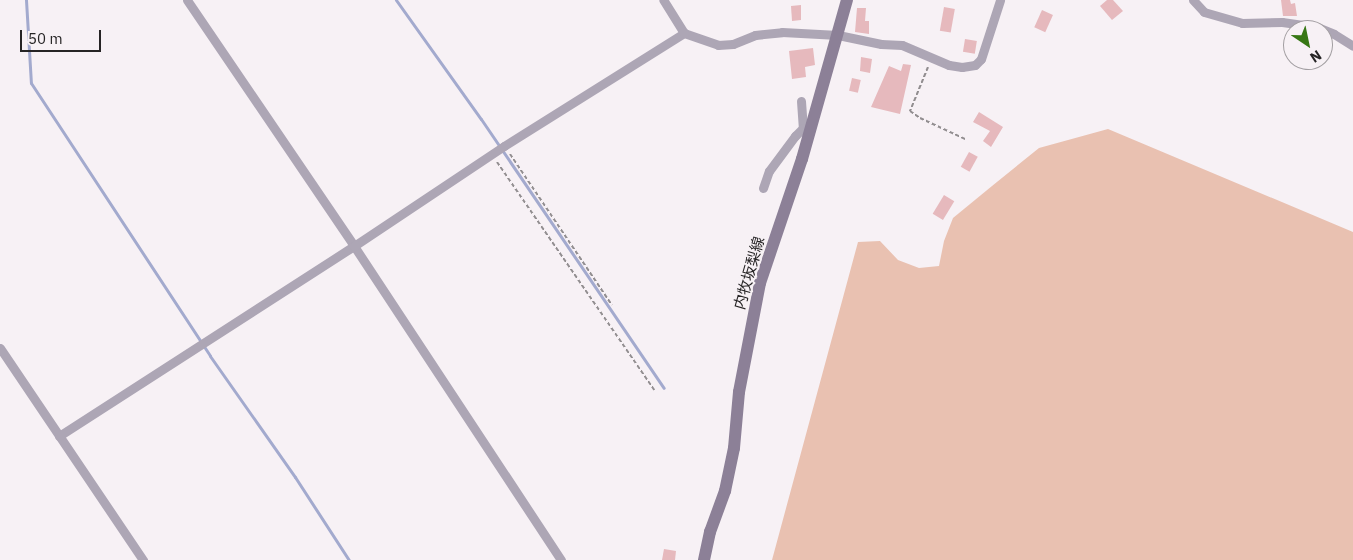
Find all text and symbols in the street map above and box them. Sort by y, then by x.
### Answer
scale bar [22,20,104,52]
north arrow [1283,20,1333,70]
text: 50 m [28,29,63,48]
text: N [1307,46,1325,67]
street label: 内牧坂梨線 [730,234,768,312]

